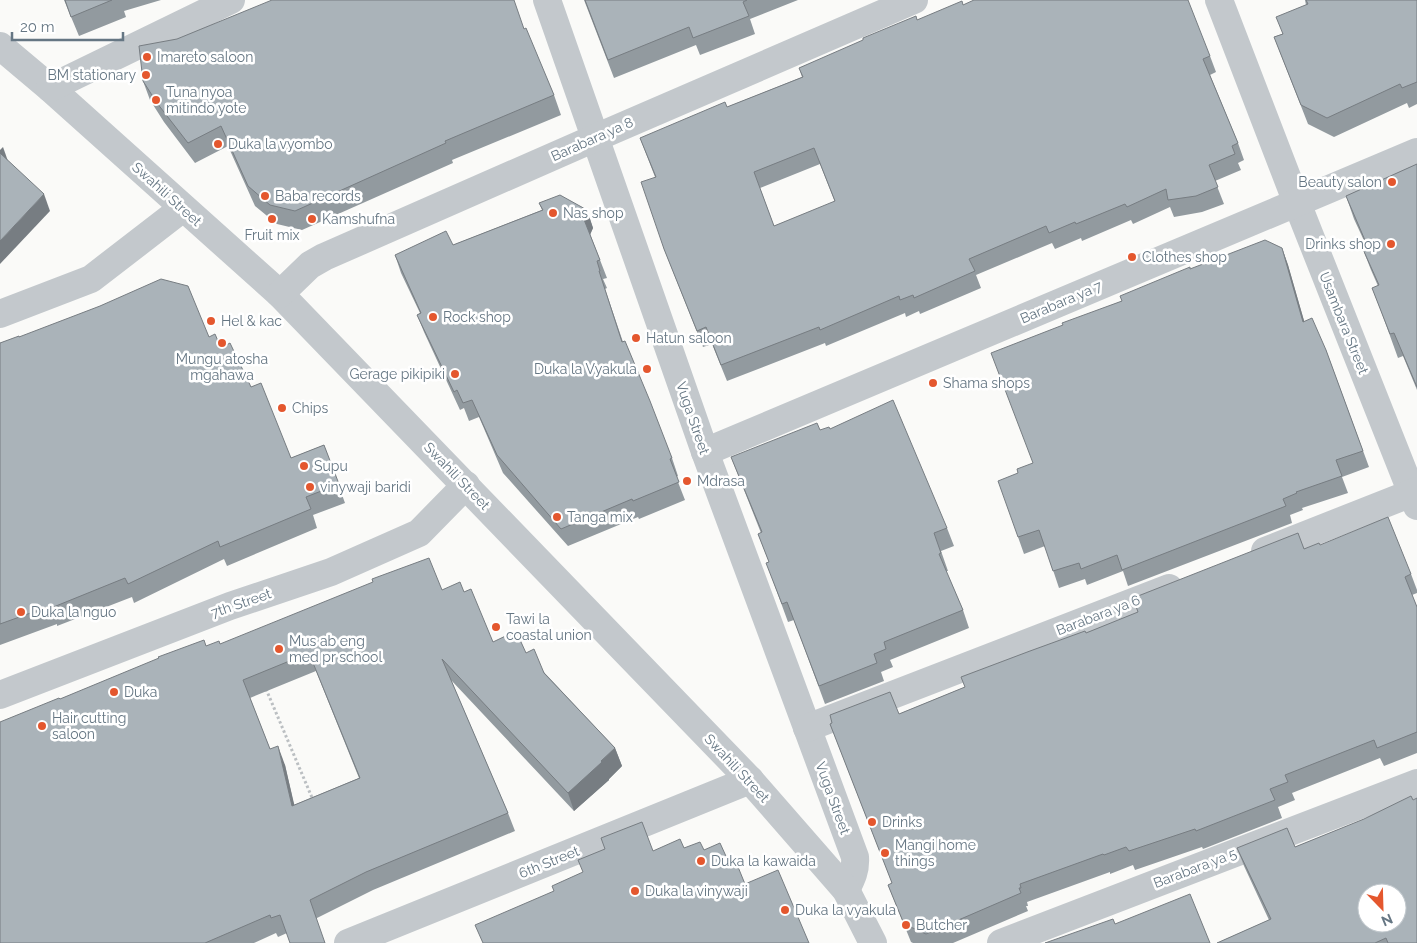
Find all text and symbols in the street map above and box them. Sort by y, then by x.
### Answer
scale bar [12,10,124,42]
text: 20 m [20,18,55,36]
place label: Imareto saloon [157,49,253,65]
marker: Imareto saloon [141,51,153,63]
place label: BM stationary [47,67,136,83]
marker: BM stationary [140,69,152,81]
place label: Tuna nyoa mitindo yote [166,84,246,116]
marker: Tuna nyoa mitindo yote [150,94,162,106]
street label: Barabara ya 8 [548,114,636,164]
place label: Duka la vyombo [228,136,333,152]
marker: Duka la vyombo [212,138,224,150]
street label: Swahili Street [129,159,205,229]
place label: Beauty salon [1298,174,1382,190]
marker: Beauty salon [1386,176,1398,188]
place label: Baba records [275,188,361,204]
marker: Baba records [259,190,271,202]
place label: Nas shop [563,205,624,221]
marker: Nas shop [547,207,559,219]
place label: Kamshufna [322,211,395,227]
marker: Fruit mix [266,213,278,225]
marker: Kamshufna [306,213,318,225]
place label: Fruit mix [244,227,300,243]
place label: Drinks shop [1305,236,1381,252]
marker: Drinks shop [1385,238,1397,250]
place label: Clothes shop [1142,249,1227,265]
marker: Clothes shop [1126,251,1138,263]
street label: Usambara Street [1316,270,1372,377]
street label: Barabara ya 7 [1018,277,1105,326]
place label: Rock shop [443,309,511,325]
marker: Rock shop [427,311,439,323]
place label: Hel & kac [221,313,282,329]
marker: Hel & kac [205,315,217,327]
place label: Hatun saloon [646,330,732,346]
marker: Hatun saloon [630,332,642,344]
marker: Mungu atosha mgahawa [216,337,228,349]
place label: Mungu atosha mgahawa [176,351,268,383]
place label: Duka la Vyakula [534,361,637,377]
marker: Duka la Vyakula [641,363,653,375]
place label: Gerage pikipiki [349,366,445,382]
marker: Gerage pikipiki [449,368,461,380]
place label: Shama shops [943,375,1030,391]
marker: Shama shops [927,377,939,389]
street label: Vuga Street [673,380,713,457]
place label: Chips [292,400,328,416]
marker: Chips [276,402,288,414]
street label: Swahili Street [421,439,493,513]
place label: Supu [314,458,348,474]
marker: Supu [298,460,310,472]
place label: Mdrasa [697,473,745,489]
marker: Mdrasa [681,475,693,487]
place label: vinywaji baridi [320,479,411,495]
marker: vinywaji baridi [304,481,316,493]
place label: Tanga mix [567,509,633,525]
marker: Tanga mix [551,511,563,523]
street label: 7th Street [209,585,274,621]
street label: Barabara ya 6 [1054,592,1142,638]
place label: Duka la nguo [31,604,116,620]
marker: Duka la nguo [15,606,27,618]
place label: Tawi la coastal union [506,611,592,643]
marker: Tawi la coastal union [490,621,502,633]
place label: Mus ab eng med pr school [289,633,382,665]
marker: Mus ab eng med pr school [273,643,285,655]
place label: Duka [124,684,157,700]
marker: Duka [108,686,120,698]
place label: Hair cutting saloon [52,710,126,742]
marker: Hair cutting saloon [36,720,48,732]
street label: Swahili Street [701,731,773,806]
street label: Vuga Street [812,760,854,837]
place label: Drinks [882,814,923,830]
marker: Drinks [866,816,878,828]
place label: Mangi home things [895,837,976,869]
street label: 6th Street [516,843,582,881]
street label: Barabara ya 5 [1151,845,1239,891]
marker: Mangi home things [879,847,891,859]
place label: Duka la kawaida [711,853,816,869]
marker: Duka la kawaida [695,855,707,867]
place label: Duka la vinywaji [645,883,748,899]
north arrow [1357,883,1407,933]
marker: Duka la vinywaji [629,885,641,897]
place label: Duka la vyakula [795,902,896,918]
marker: Duka la vyakula [779,904,791,916]
text: N [1379,911,1395,929]
place label: Butcher [916,917,967,933]
marker: Butcher [900,919,912,931]

